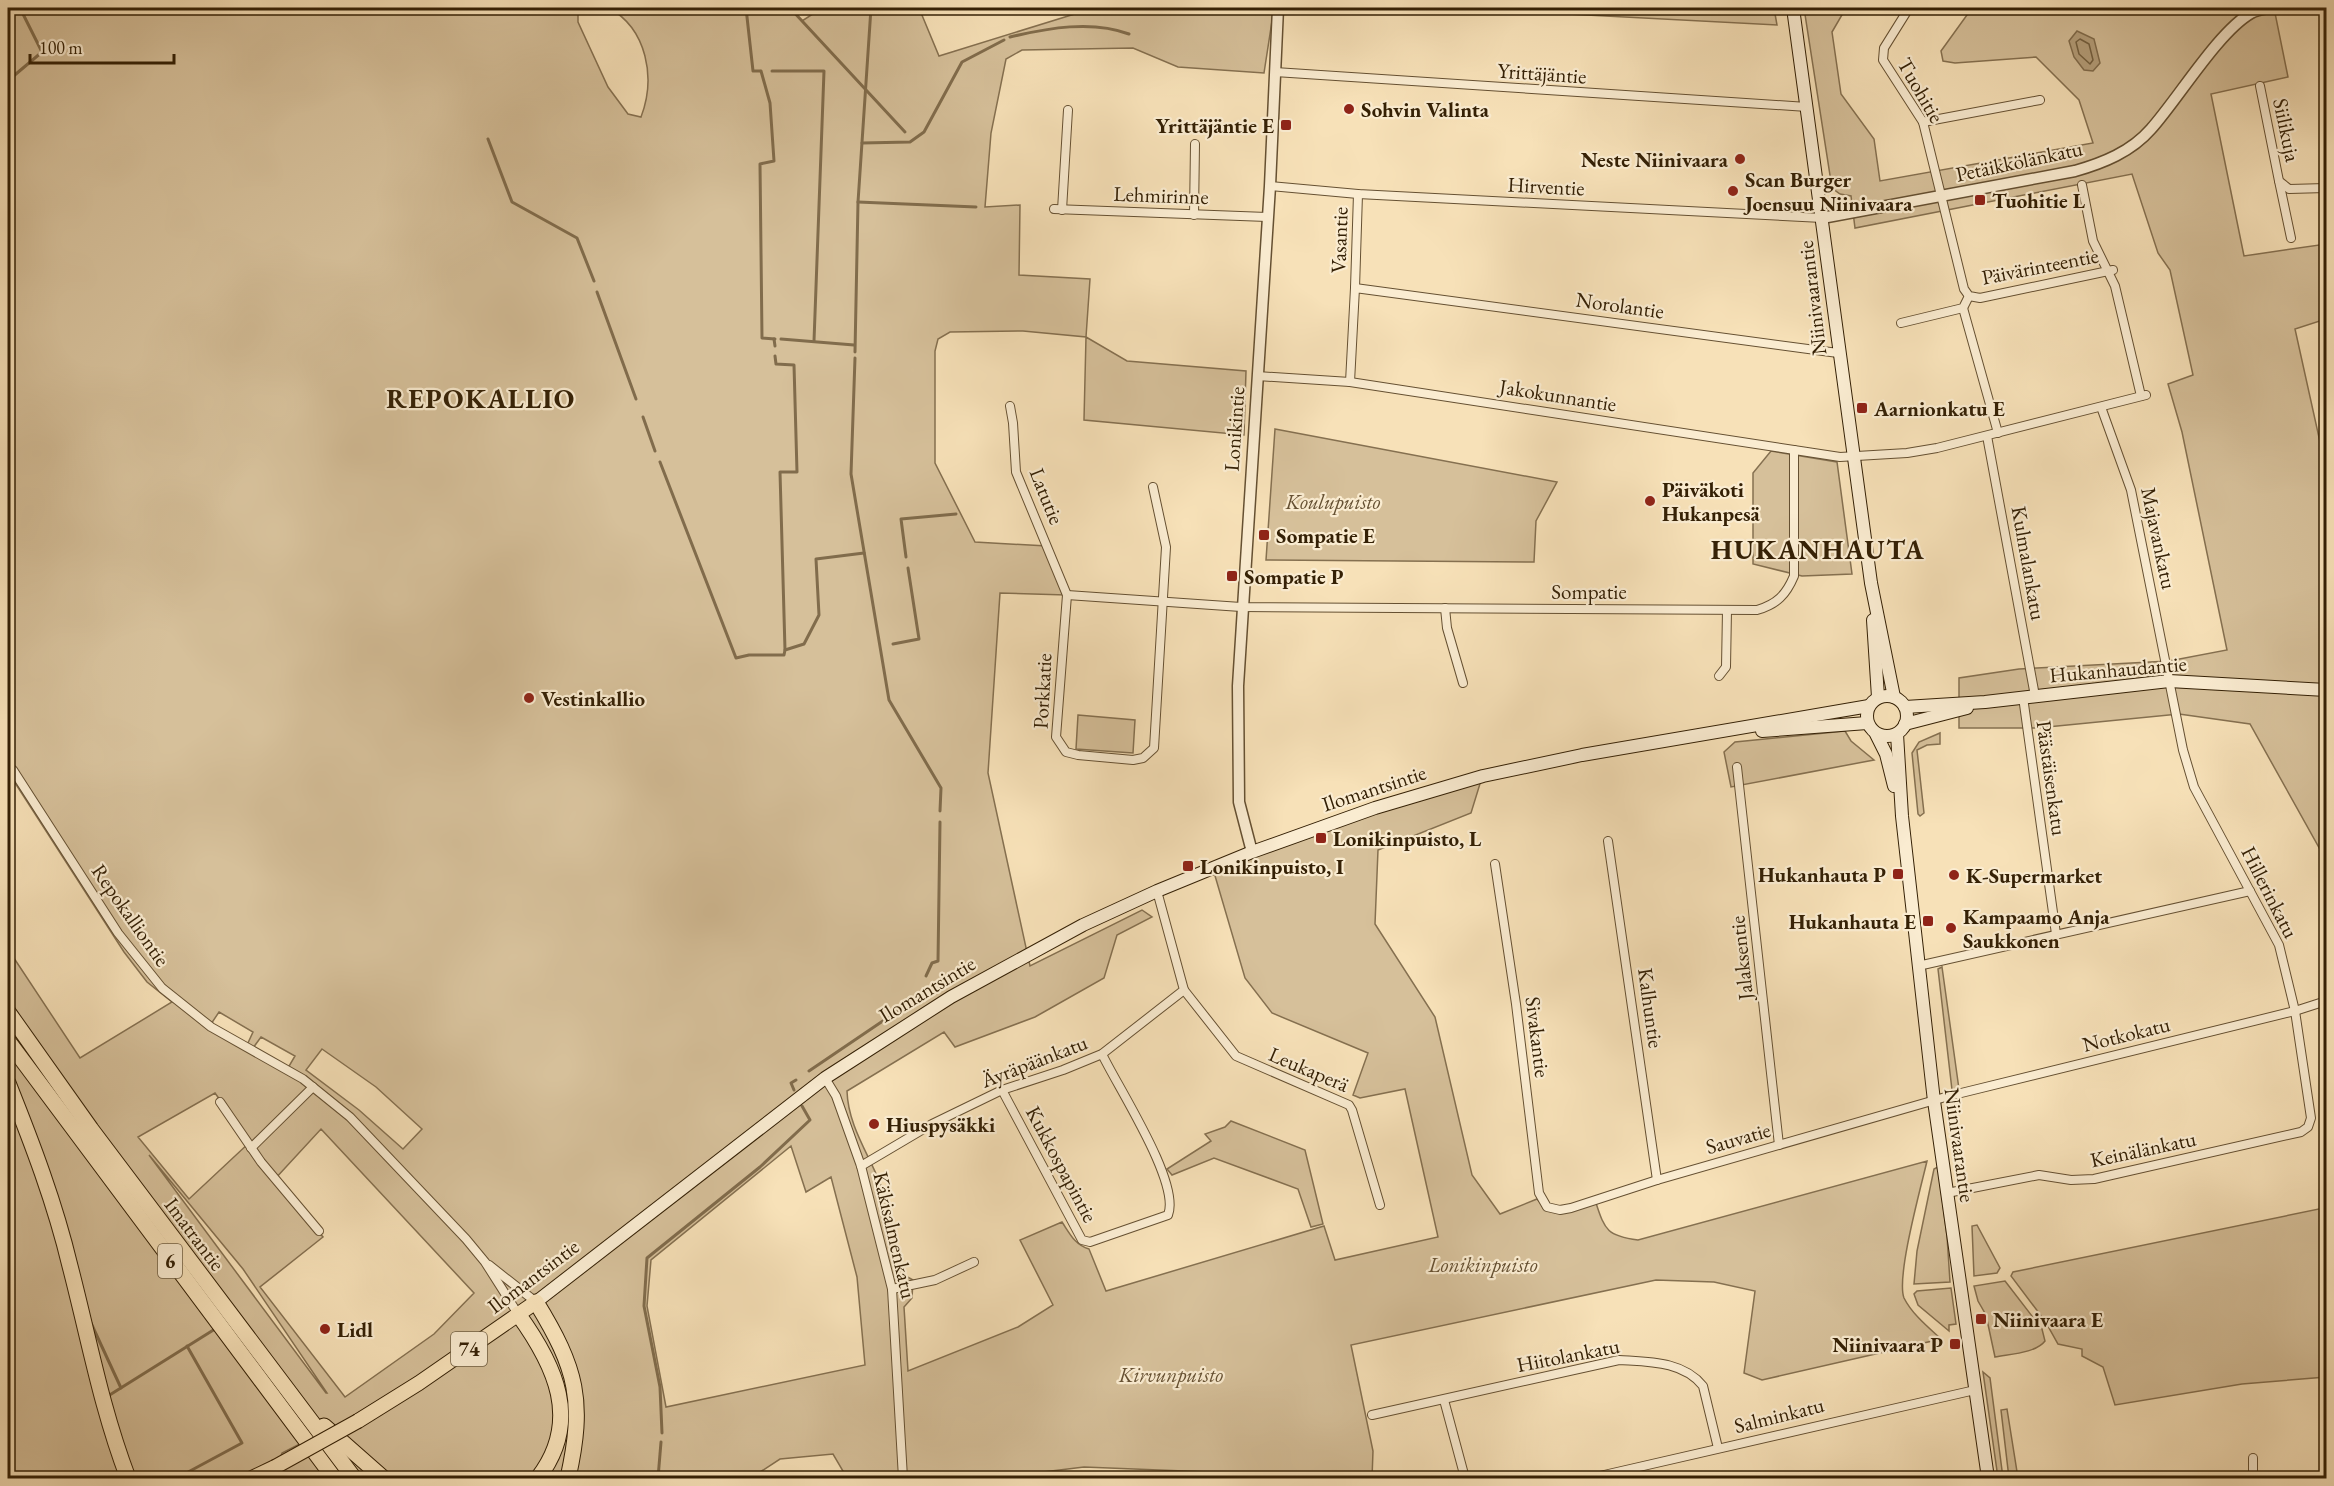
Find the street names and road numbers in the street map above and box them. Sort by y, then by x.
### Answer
street label: Tuohitie [1892,52,1950,128]
street label: Yrittäjäntie [1497,56,1587,90]
street label: Siilikuja [2267,96,2307,165]
street label: Petäikkölänkatu [1953,134,2085,188]
street label: Hirventie [1507,171,1585,201]
street label: Lehmirinne [1113,180,1209,210]
street label: Vasantie [1324,206,1354,274]
street label: Niinivaarantie [1792,239,1832,357]
street label: Päivärinteentie [1979,241,2101,291]
street label: Norolantie [1574,285,1666,325]
street label: Jakokunnantie [1496,372,1618,418]
street label: Lonikintie [1218,386,1250,472]
street label: Latutie [1024,464,1070,528]
street label: Majavankatu [2135,485,2183,591]
street label: Kulmalankatu [2006,504,2052,622]
street label: Sompatie [1551,578,1627,605]
street label: Hukanhaudantie [2048,650,2188,688]
street label: Porkkatie [1027,652,1057,730]
street label: Päästäisenkatu [2031,719,2073,837]
street label: Ilomantsintie [1319,758,1429,818]
street label: Hillerinkatu [2235,842,2305,942]
street label: Repokalliontie [86,859,176,971]
street label: Jalaksentie [1723,914,1759,1004]
street label: Ilomantsintie [874,950,980,1028]
street label: Kalhuntie [1632,966,1670,1050]
street label: Sivakantie [1520,995,1556,1079]
street label: Notkokatu [2079,1010,2173,1058]
street label: Äyräpäänkatu [976,1028,1091,1094]
street label: Leukaperä [1265,1040,1354,1098]
street label: Niinivaarantie [1939,1086,1981,1204]
street label: Kukkospapintie [1020,1101,1104,1227]
street label: Sauvatie [1702,1116,1774,1160]
street label: Keinälänkatu [2088,1125,2198,1173]
street label: Käkisalmenkatu [867,1169,923,1301]
street label: Imatrantie [159,1192,231,1276]
street label: Ilomantsintie [482,1233,584,1319]
road number: 6 [158,1244,182,1278]
road number: 74 [451,1332,487,1366]
street label: Hiitolankatu [1514,1332,1622,1378]
street label: Salminkatu [1731,1391,1827,1439]

